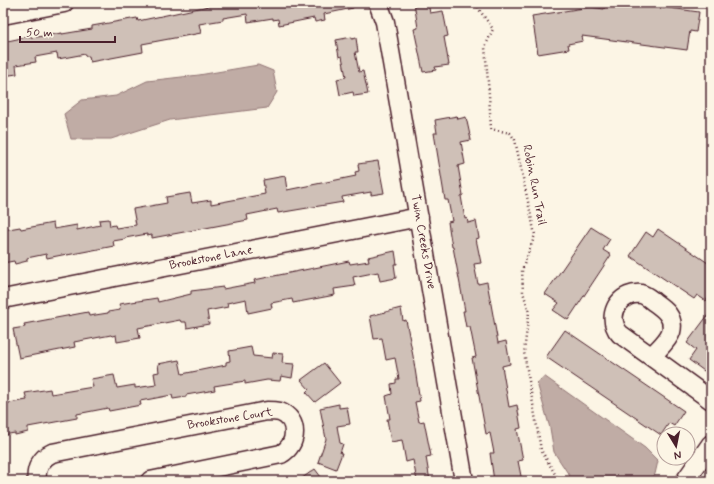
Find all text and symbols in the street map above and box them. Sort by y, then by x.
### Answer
scale bar [20,18,115,44]
text: 50 m [26,25,53,41]
street label: Robin Run Trail [518,143,550,227]
street label: Twin Creeks Drive [407,193,439,291]
street label: Brookstone Lane [168,242,254,274]
street label: Brookstone Court [186,404,274,434]
north arrow [656,426,696,466]
text: N [673,447,682,462]

